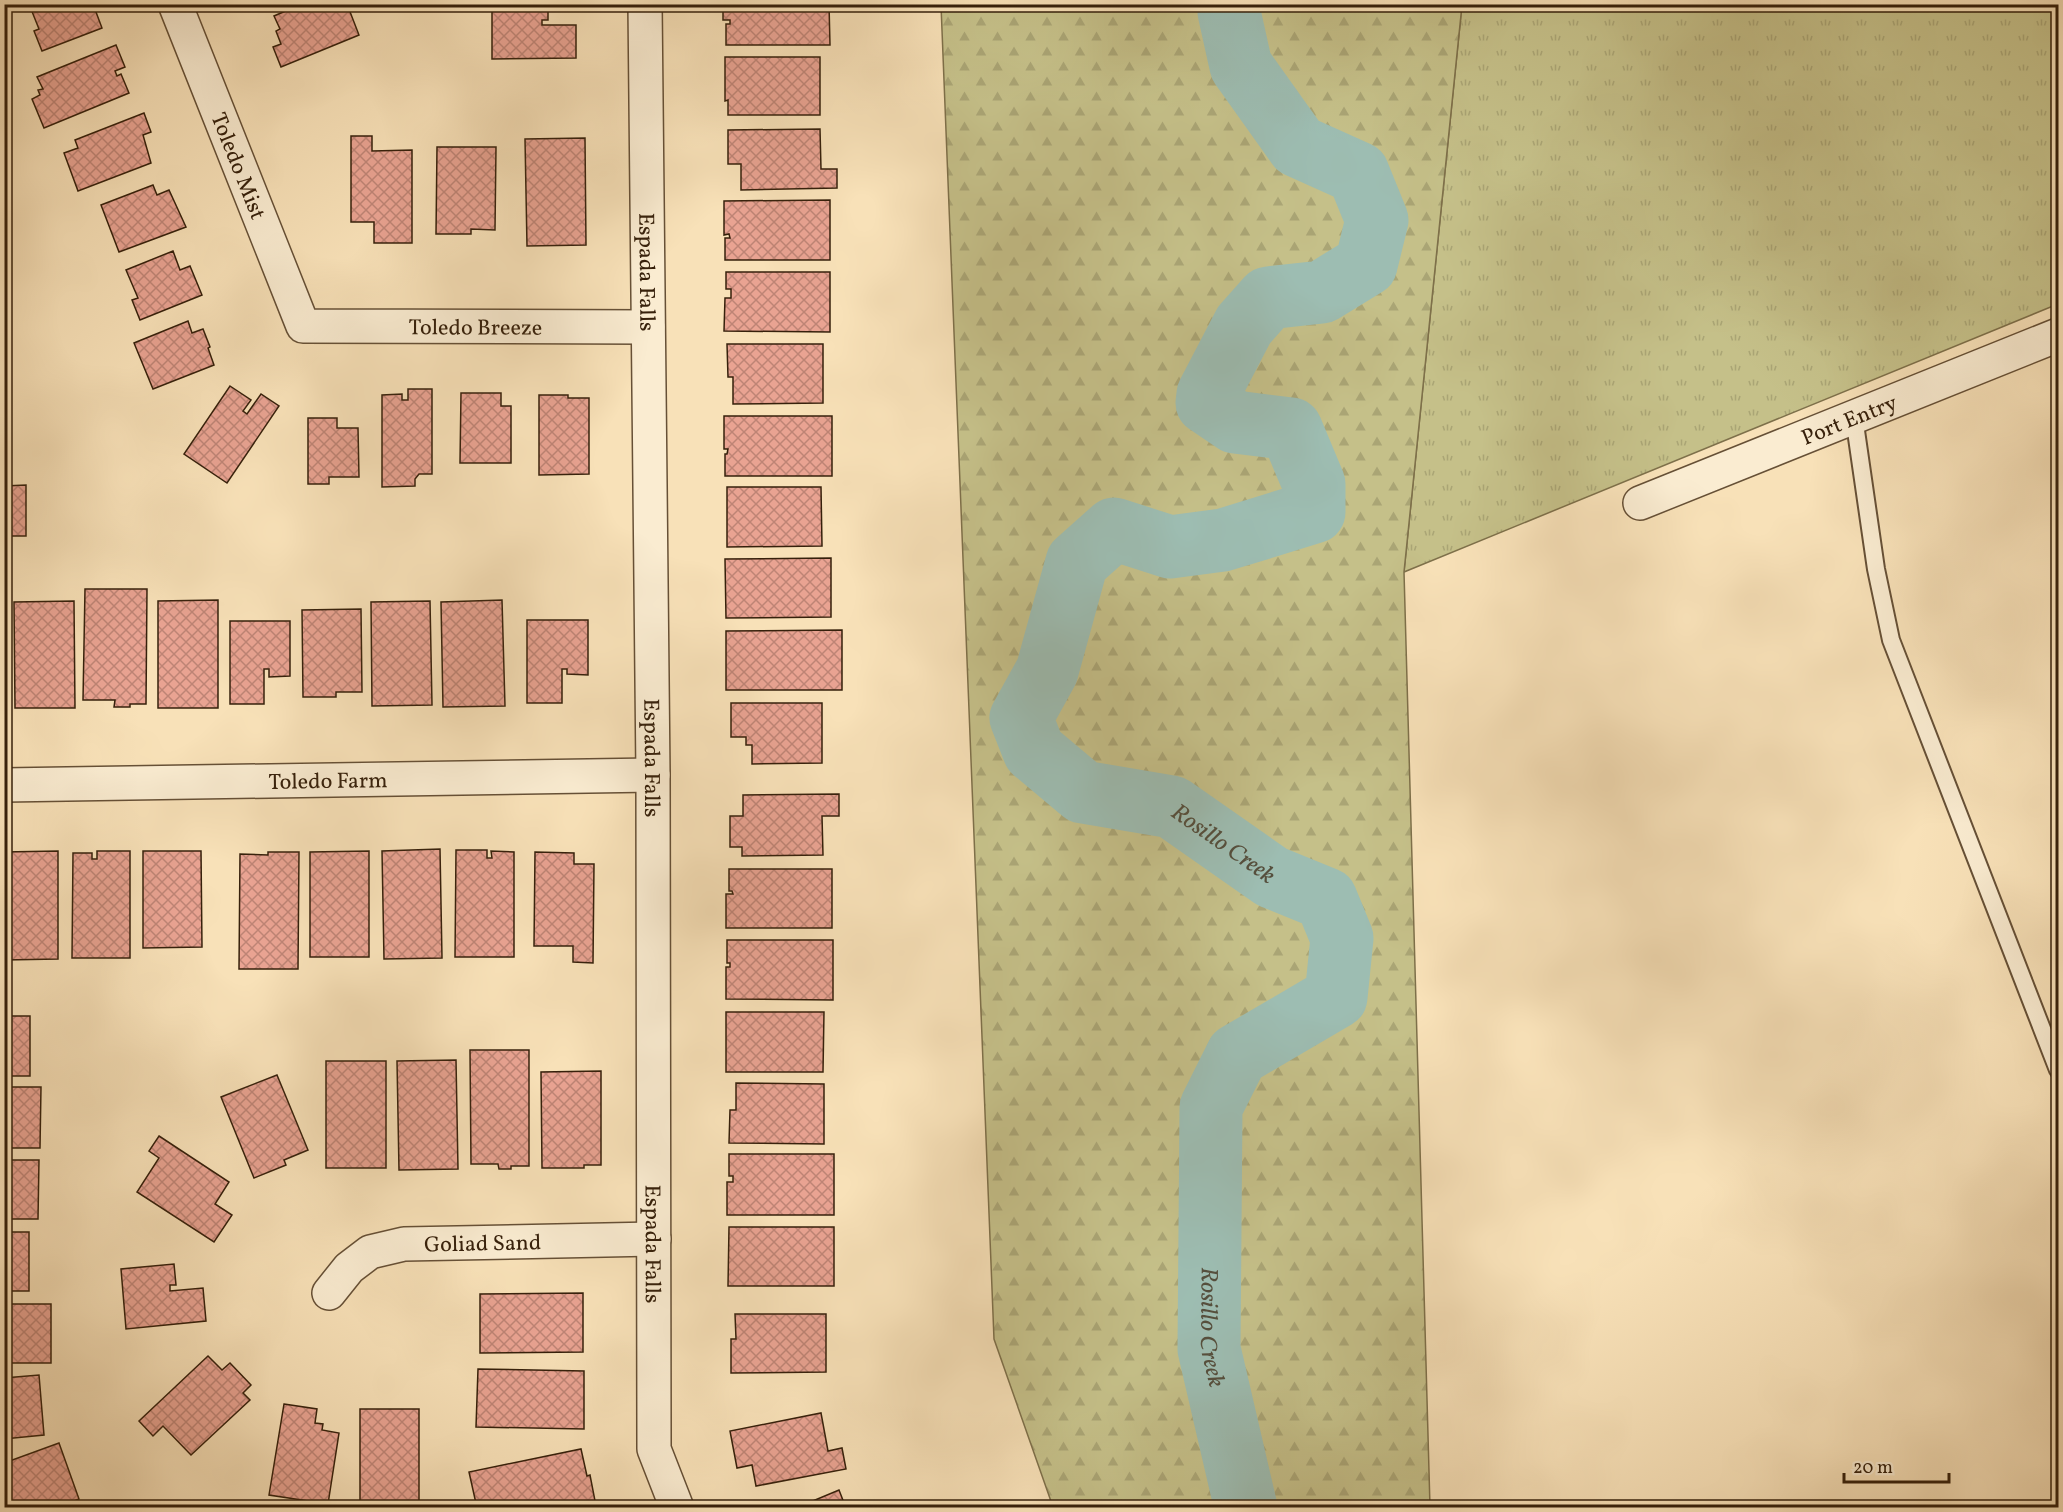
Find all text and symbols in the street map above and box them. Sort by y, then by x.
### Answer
street label: Toledo Mist [202,109,272,225]
street label: Espada Falls [629,212,661,332]
street label: Toledo Breeze [409,313,542,345]
street label: Port Entry [1797,388,1902,455]
street label: Espada Falls [634,698,666,817]
street label: Toledo Farm [268,766,388,799]
water label: Rosillo Creek [1163,796,1282,893]
street label: Espada Falls [636,1185,667,1303]
street label: Goliad Sand [424,1228,542,1262]
water label: Rosillo Creek [1190,1267,1232,1391]
scale bar [1844,1446,1949,1484]
text: 20 m [1853,1456,1893,1481]

